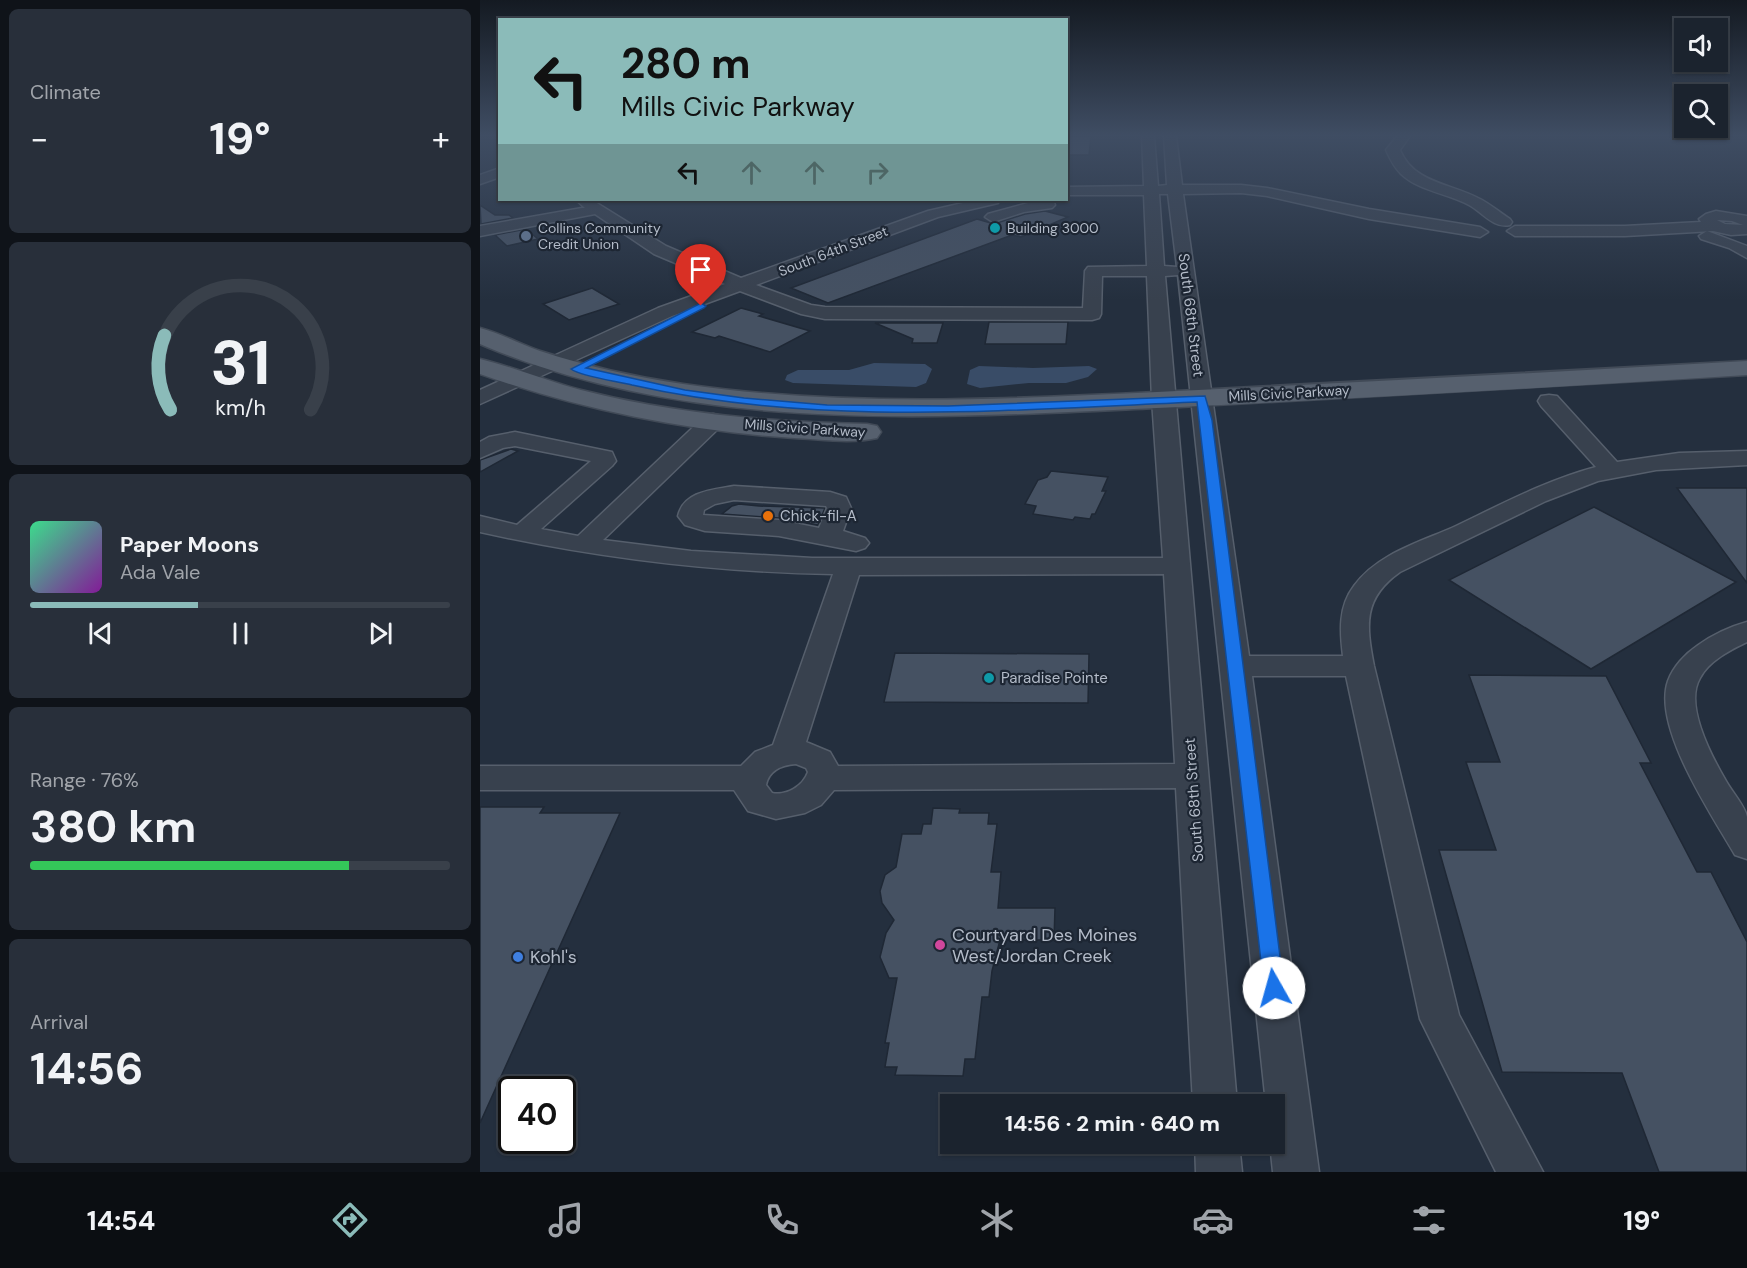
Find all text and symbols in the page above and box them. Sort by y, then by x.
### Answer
map controls [1674,18,1728,138]
button: sound [1674,18,1728,72]
text: 280 m [621,36,751,91]
icon: left [522,42,600,120]
text: Climate [30,79,101,105]
button: search [1674,84,1728,138]
text: Mills Civic Parkway [621,89,855,124]
text: 19° [209,109,271,168]
text: − [30,117,48,160]
text: + [432,117,450,160]
icon: left [672,156,705,189]
icon: ahead [735,156,768,189]
icon: ahead [798,156,831,189]
icon: right [861,156,894,189]
place label: Collins Community Credit Union [538,219,661,253]
place label: Building 3000 [1007,219,1099,237]
marker: Building 3000 [988,221,1002,235]
street label: South 64th Street [776,222,890,280]
marker: Collins Community Credit Union [519,229,533,243]
pin [675,244,726,306]
street label: South 68th Street [1174,252,1209,378]
icon: arrive [684,253,717,286]
text: 31 [210,323,270,404]
street label: Mills Civic Parkway [1228,381,1350,405]
text: km/h [215,395,265,423]
street label: Mills Civic Parkway [744,415,866,441]
place label: Chick-fil-A [780,506,857,526]
marker: Chick-fil-A [761,509,775,523]
text: Paper Moons [120,530,259,559]
text: Ada Vale [120,559,200,585]
icon: previous [84,617,117,650]
icon: pause [224,617,257,650]
icon: next [364,617,397,650]
place label: Paradise Pointe [1001,668,1108,688]
marker: Paradise Pointe [982,671,996,685]
street label: South 68th Street [1180,737,1208,863]
text: Range · 76% [30,767,139,793]
text: 380 km [30,797,196,856]
place label: Courtyard Des Moines West/Jordan Creek [952,923,1137,968]
marker: Courtyard Des Moines West/Jordan Creek [933,938,947,952]
place label: Kohl's [530,945,577,969]
marker: Kohl's [511,950,525,964]
position arrow [1242,956,1306,1020]
text: Arrival [30,1009,88,1035]
text: 14:56 [30,1039,144,1098]
speed limit sign: 40 [498,1076,576,1154]
text: 14:56 · 2 min · 640 m [1005,1109,1220,1138]
icon: directions [329,1199,371,1241]
icon: music [545,1199,587,1241]
icon: phone [761,1199,803,1241]
icon: climate [976,1199,1018,1241]
icon: car [1192,1199,1234,1241]
icon: filters [1408,1199,1450,1241]
text: 14:54 [87,1203,155,1238]
text: 19° [1623,1203,1660,1238]

